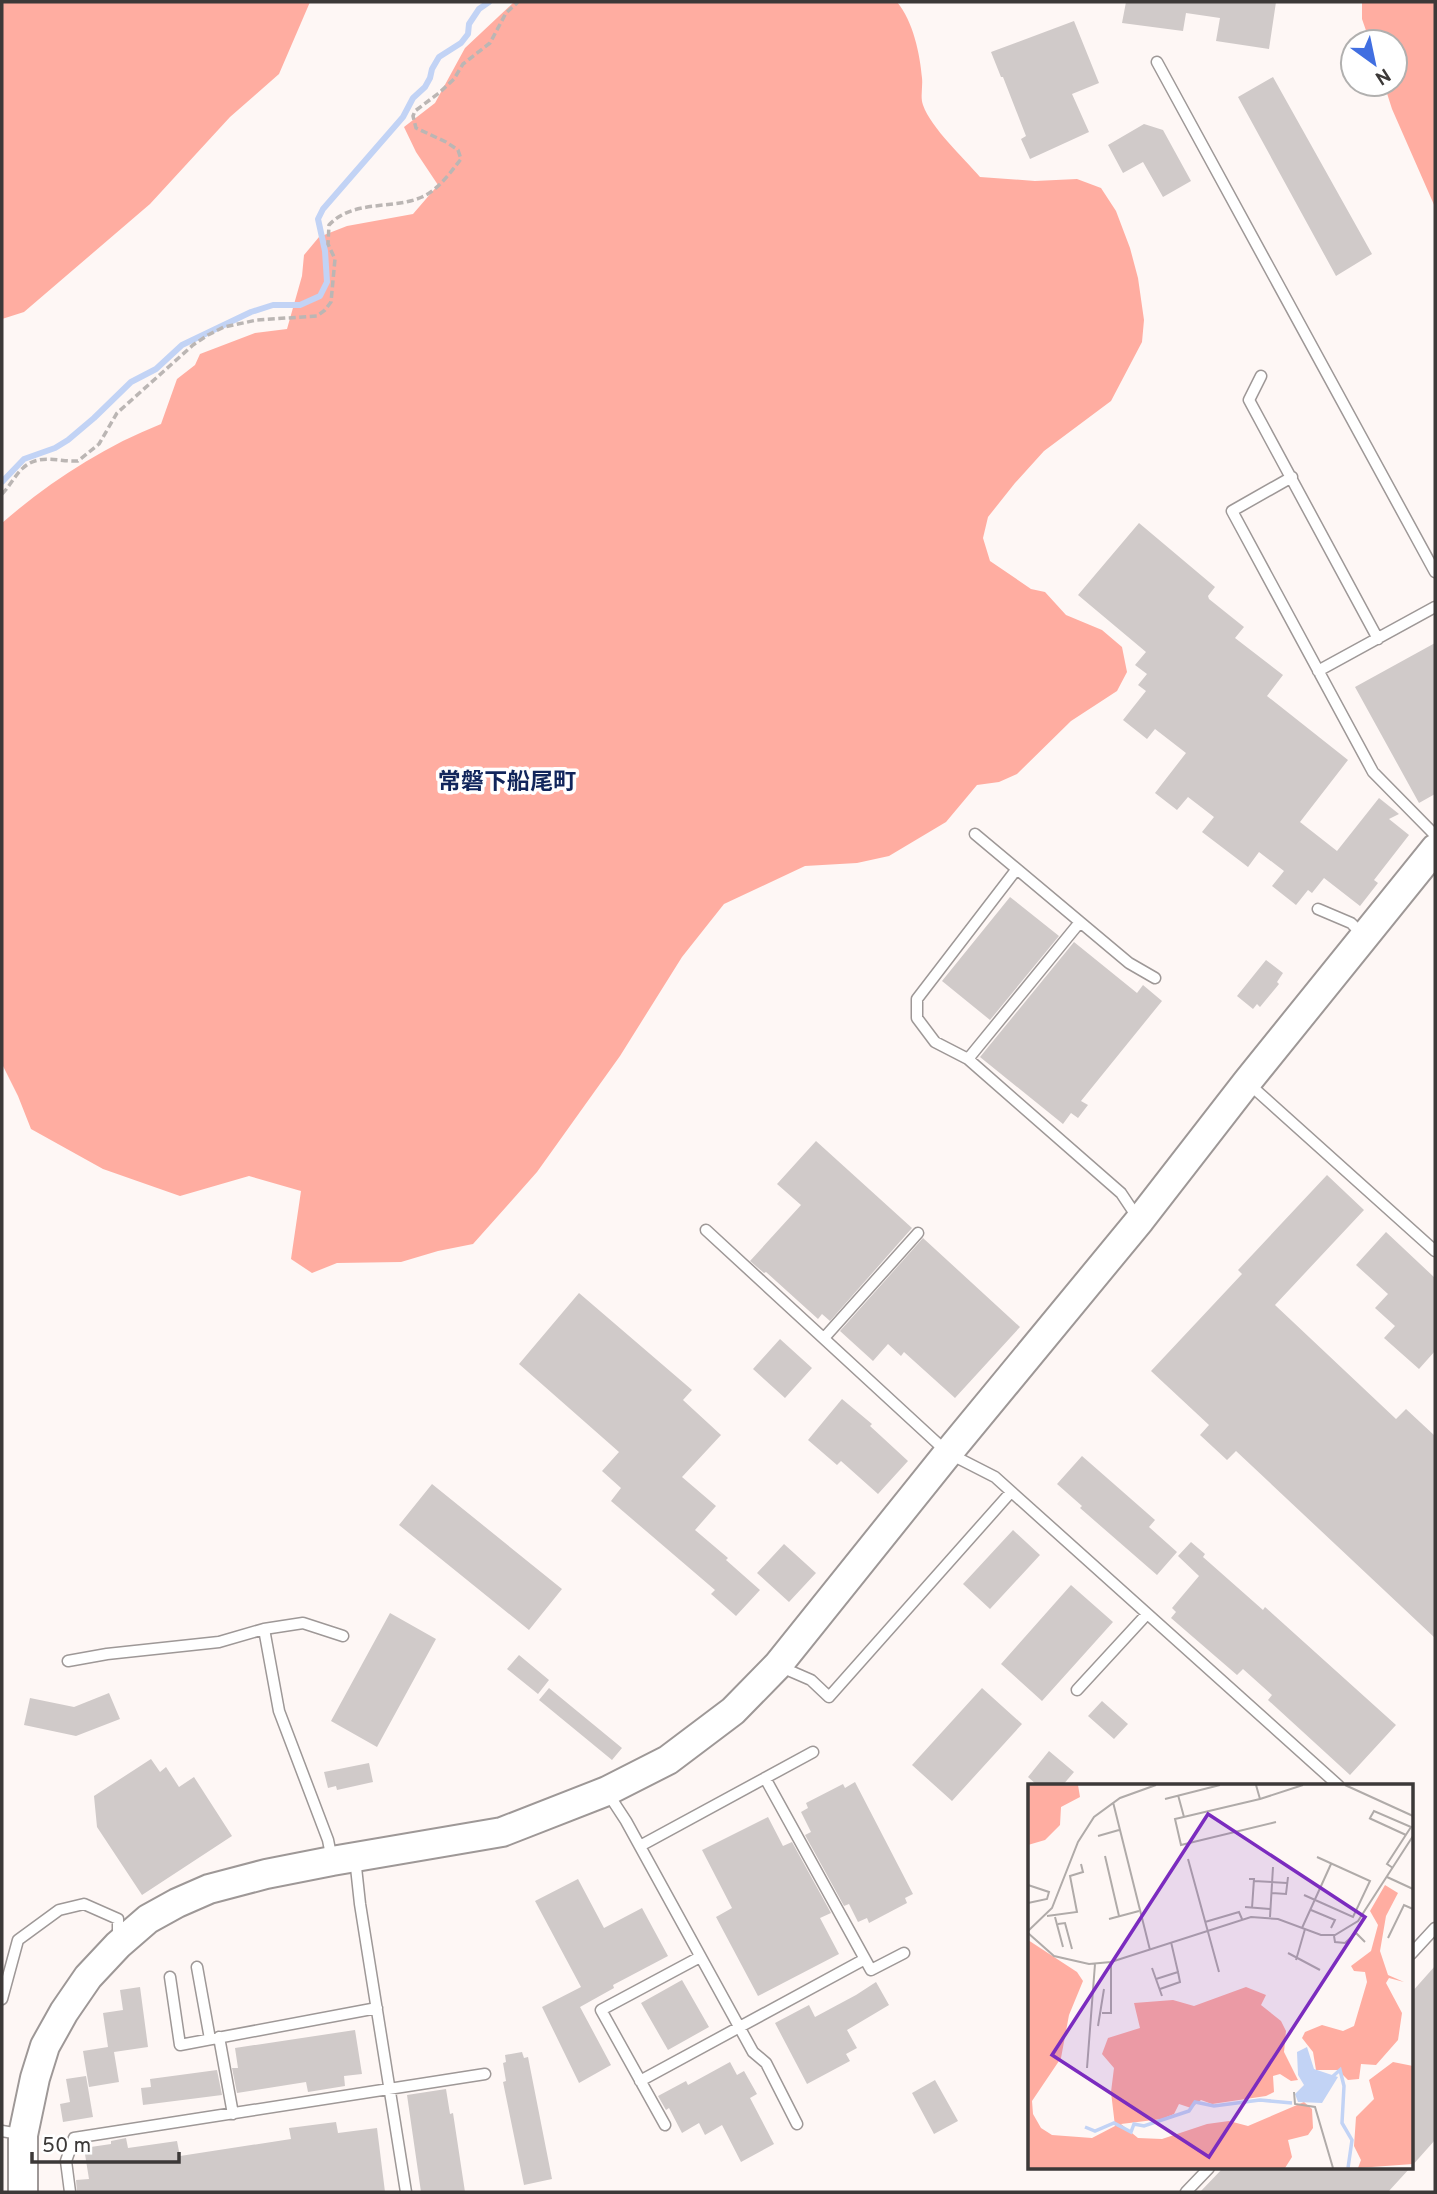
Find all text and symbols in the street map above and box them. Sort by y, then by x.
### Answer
north arrow [1339,28,1409,98]
text: N [1370,62,1394,89]
district label: 常磐下船尾町 [438,769,576,798]
inset map [1028,1784,1412,2170]
scale bar [32,2120,178,2164]
text: 50 m [42,2133,91,2160]

